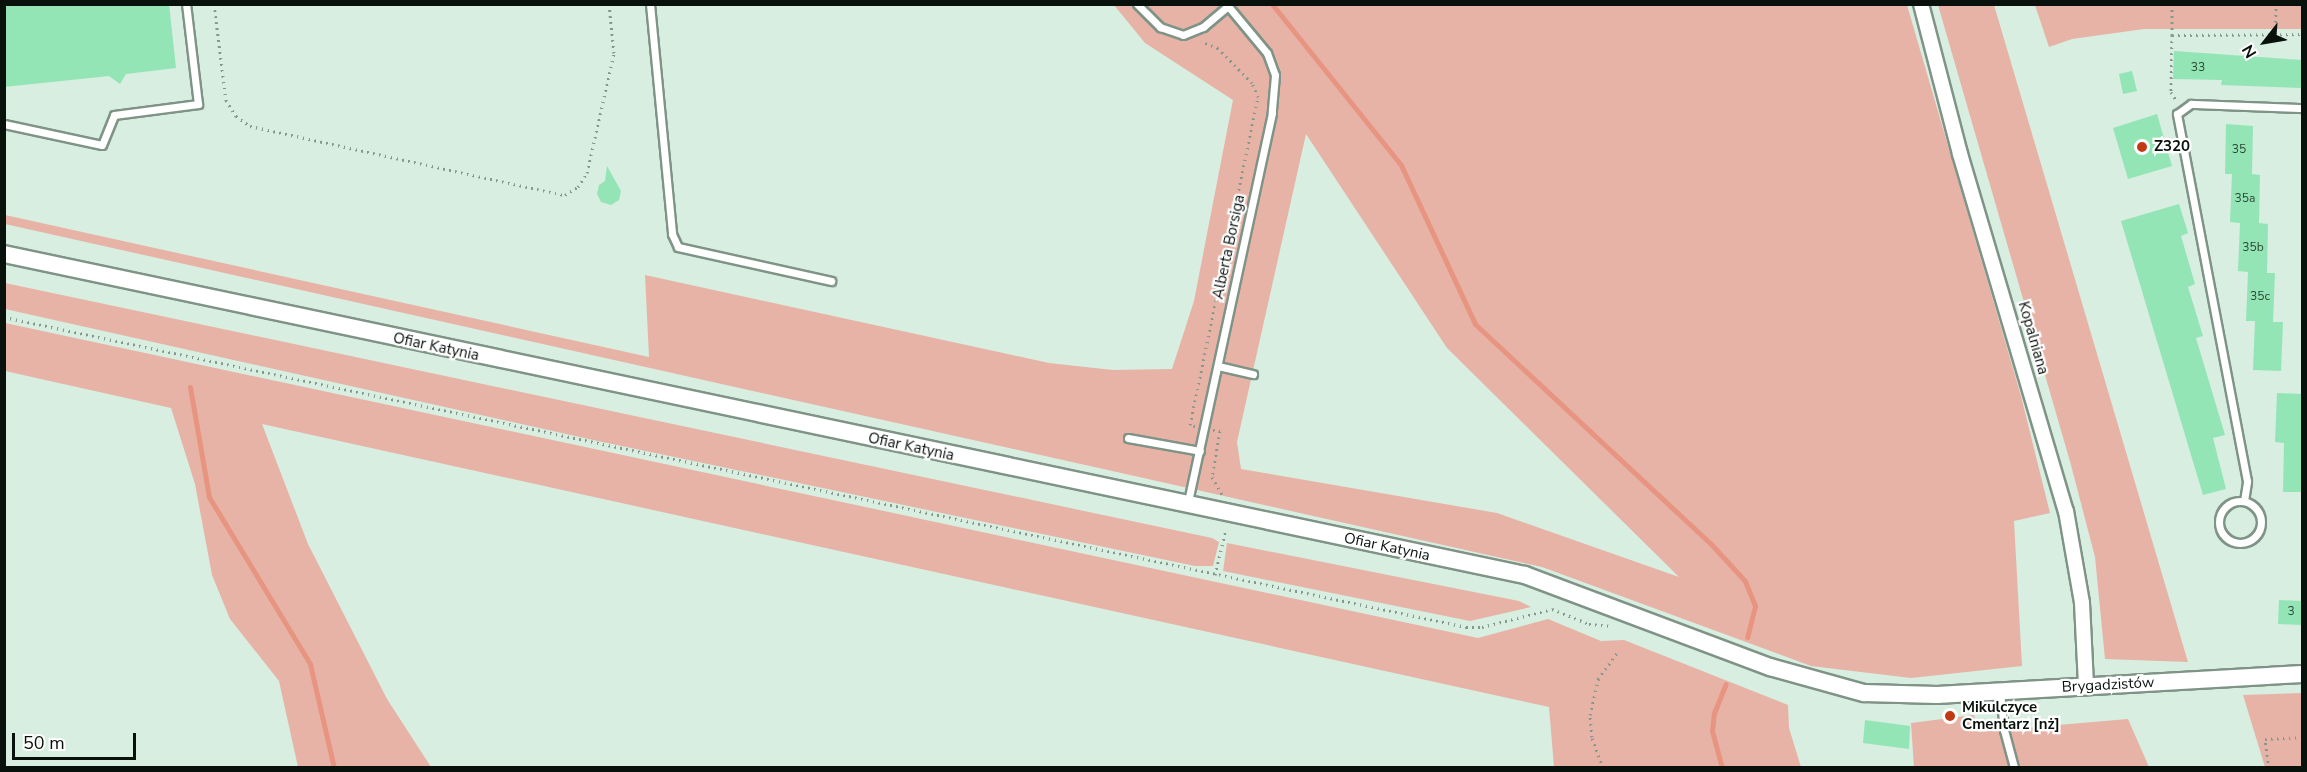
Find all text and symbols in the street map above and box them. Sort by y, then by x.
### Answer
north arrow [2235,12,2295,72]
text: N [2237,40,2262,62]
house number: 33 [2191,61,2205,75]
place label: Z320 [2154,138,2190,156]
marker: Z320 [2135,140,2149,154]
house number: 35 [2232,143,2246,157]
house number: 35a [2235,192,2255,206]
street label: Alberta Borsiga [1209,193,1249,301]
house number: 35b [2242,241,2264,255]
house number: 35c [2250,290,2270,304]
street label: Kopalniana [2014,299,2052,377]
street label: Ofiar Katynia [391,329,481,365]
street label: Ofiar Katynia [866,429,956,465]
street label: Ofiar Katynia [1342,529,1432,565]
house number: 3 [2287,605,2295,619]
street label: Brygadzistów [2061,674,2155,696]
place label: Mikulczyce Cmentarz [nż] [1962,698,2060,733]
marker: Mikulczyce Cmentarz [nż] [1943,709,1957,723]
scale bar [15,721,140,759]
text: 50 m [23,731,65,755]

